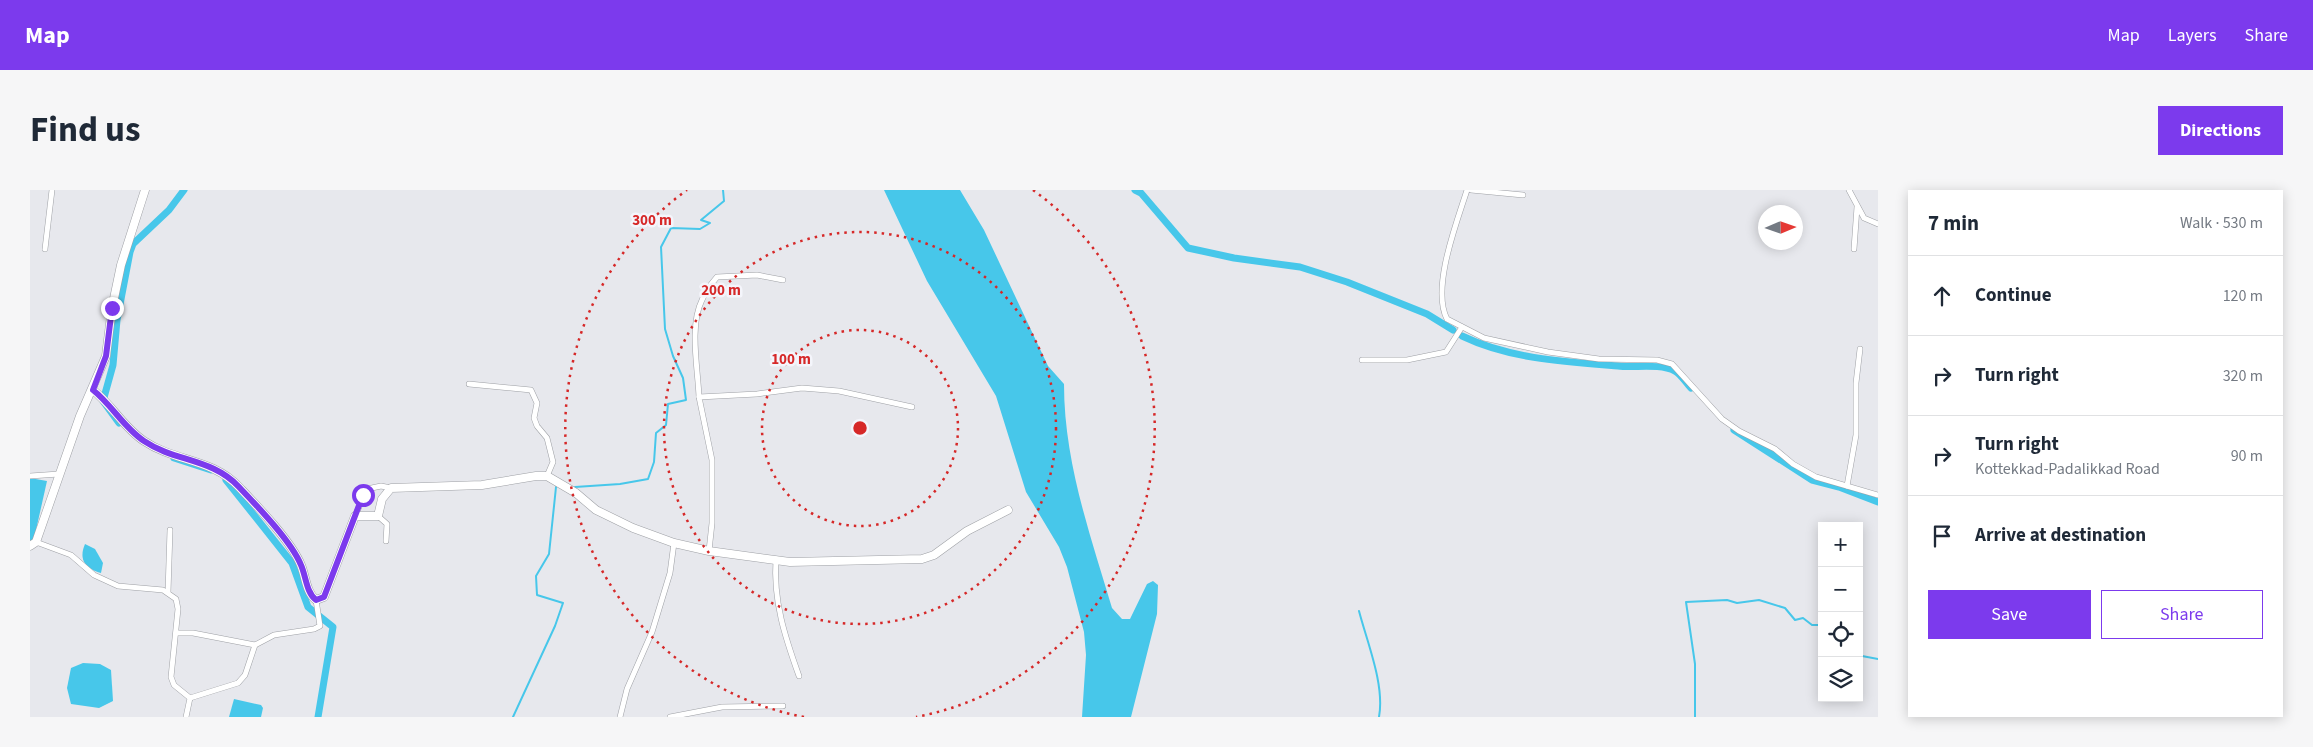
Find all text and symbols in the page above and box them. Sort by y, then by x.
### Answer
text: Map [25,18,70,53]
text: Map [2108,23,2140,48]
text: Layers [2168,23,2217,48]
text: Share [2245,23,2288,48]
text: Find us [30,105,140,155]
button: Directions [2158,106,2283,155]
north arrow [1758,205,1803,250]
text: 7 min [1928,208,1979,238]
text: 300 m [632,210,672,231]
text: Walk · 530 m [2180,212,2263,234]
text: 200 m [701,280,741,301]
icon: ahead [1928,282,1956,310]
text: Continue [1975,282,2052,309]
text: 120 m [2223,285,2263,307]
route end [101,297,124,320]
text: 100 m [771,349,811,370]
icon: right [1928,362,1956,390]
text: Turn right [1975,362,2059,389]
text: 320 m [2223,365,2263,387]
centre of rings [851,419,869,437]
text: Turn right [1975,431,2059,458]
icon: right [1928,442,1956,470]
text: 90 m [2231,445,2263,467]
text: Kottekkad-Padalikkad Road [1975,458,2160,480]
route start [352,484,375,507]
map controls [1818,522,1863,702]
button: + [1818,522,1863,567]
icon: arrive [1928,522,1956,550]
text: Arrive at destination [1975,522,2146,549]
button: − [1818,567,1863,612]
button: Save [1928,590,2091,639]
button: Share [2101,590,2263,639]
button: locate [1818,612,1863,657]
button: layers [1818,657,1863,702]

